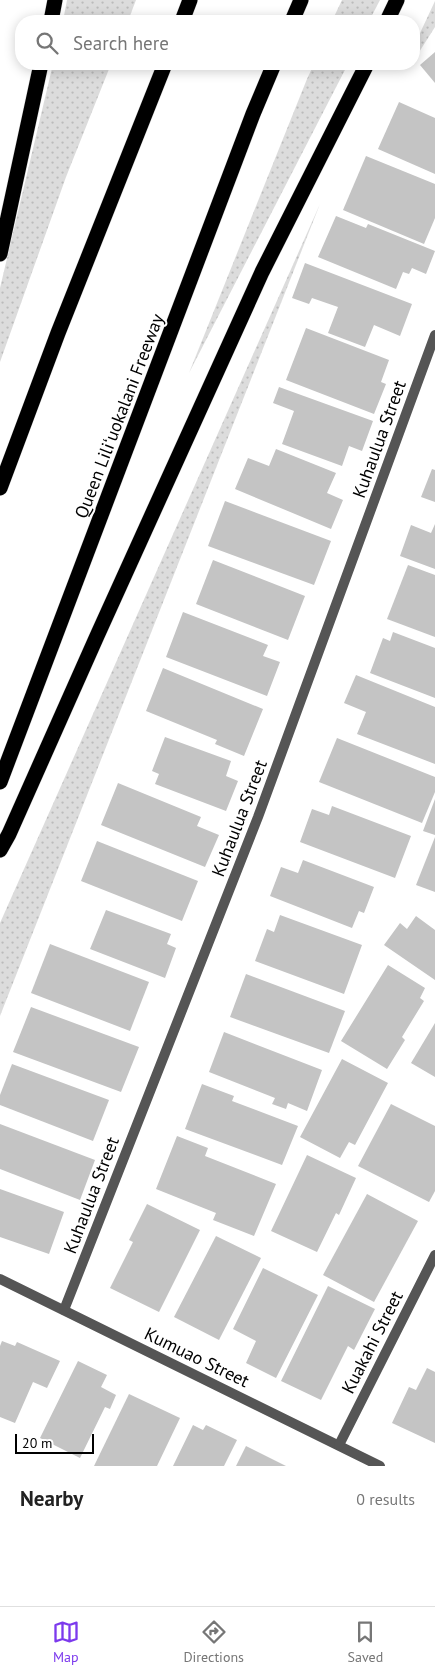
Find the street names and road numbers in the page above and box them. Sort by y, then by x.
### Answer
street label: Queen Liliʻuokalani Freeway [69,310,169,522]
street label: Kuhaulua Street [347,377,411,501]
street label: Kuhaulua Street [206,756,272,880]
street label: Kuhaulua Street [58,1133,124,1257]
street label: Kuakahi Street [336,1287,408,1397]
street label: Kumuao Street [141,1322,253,1392]

